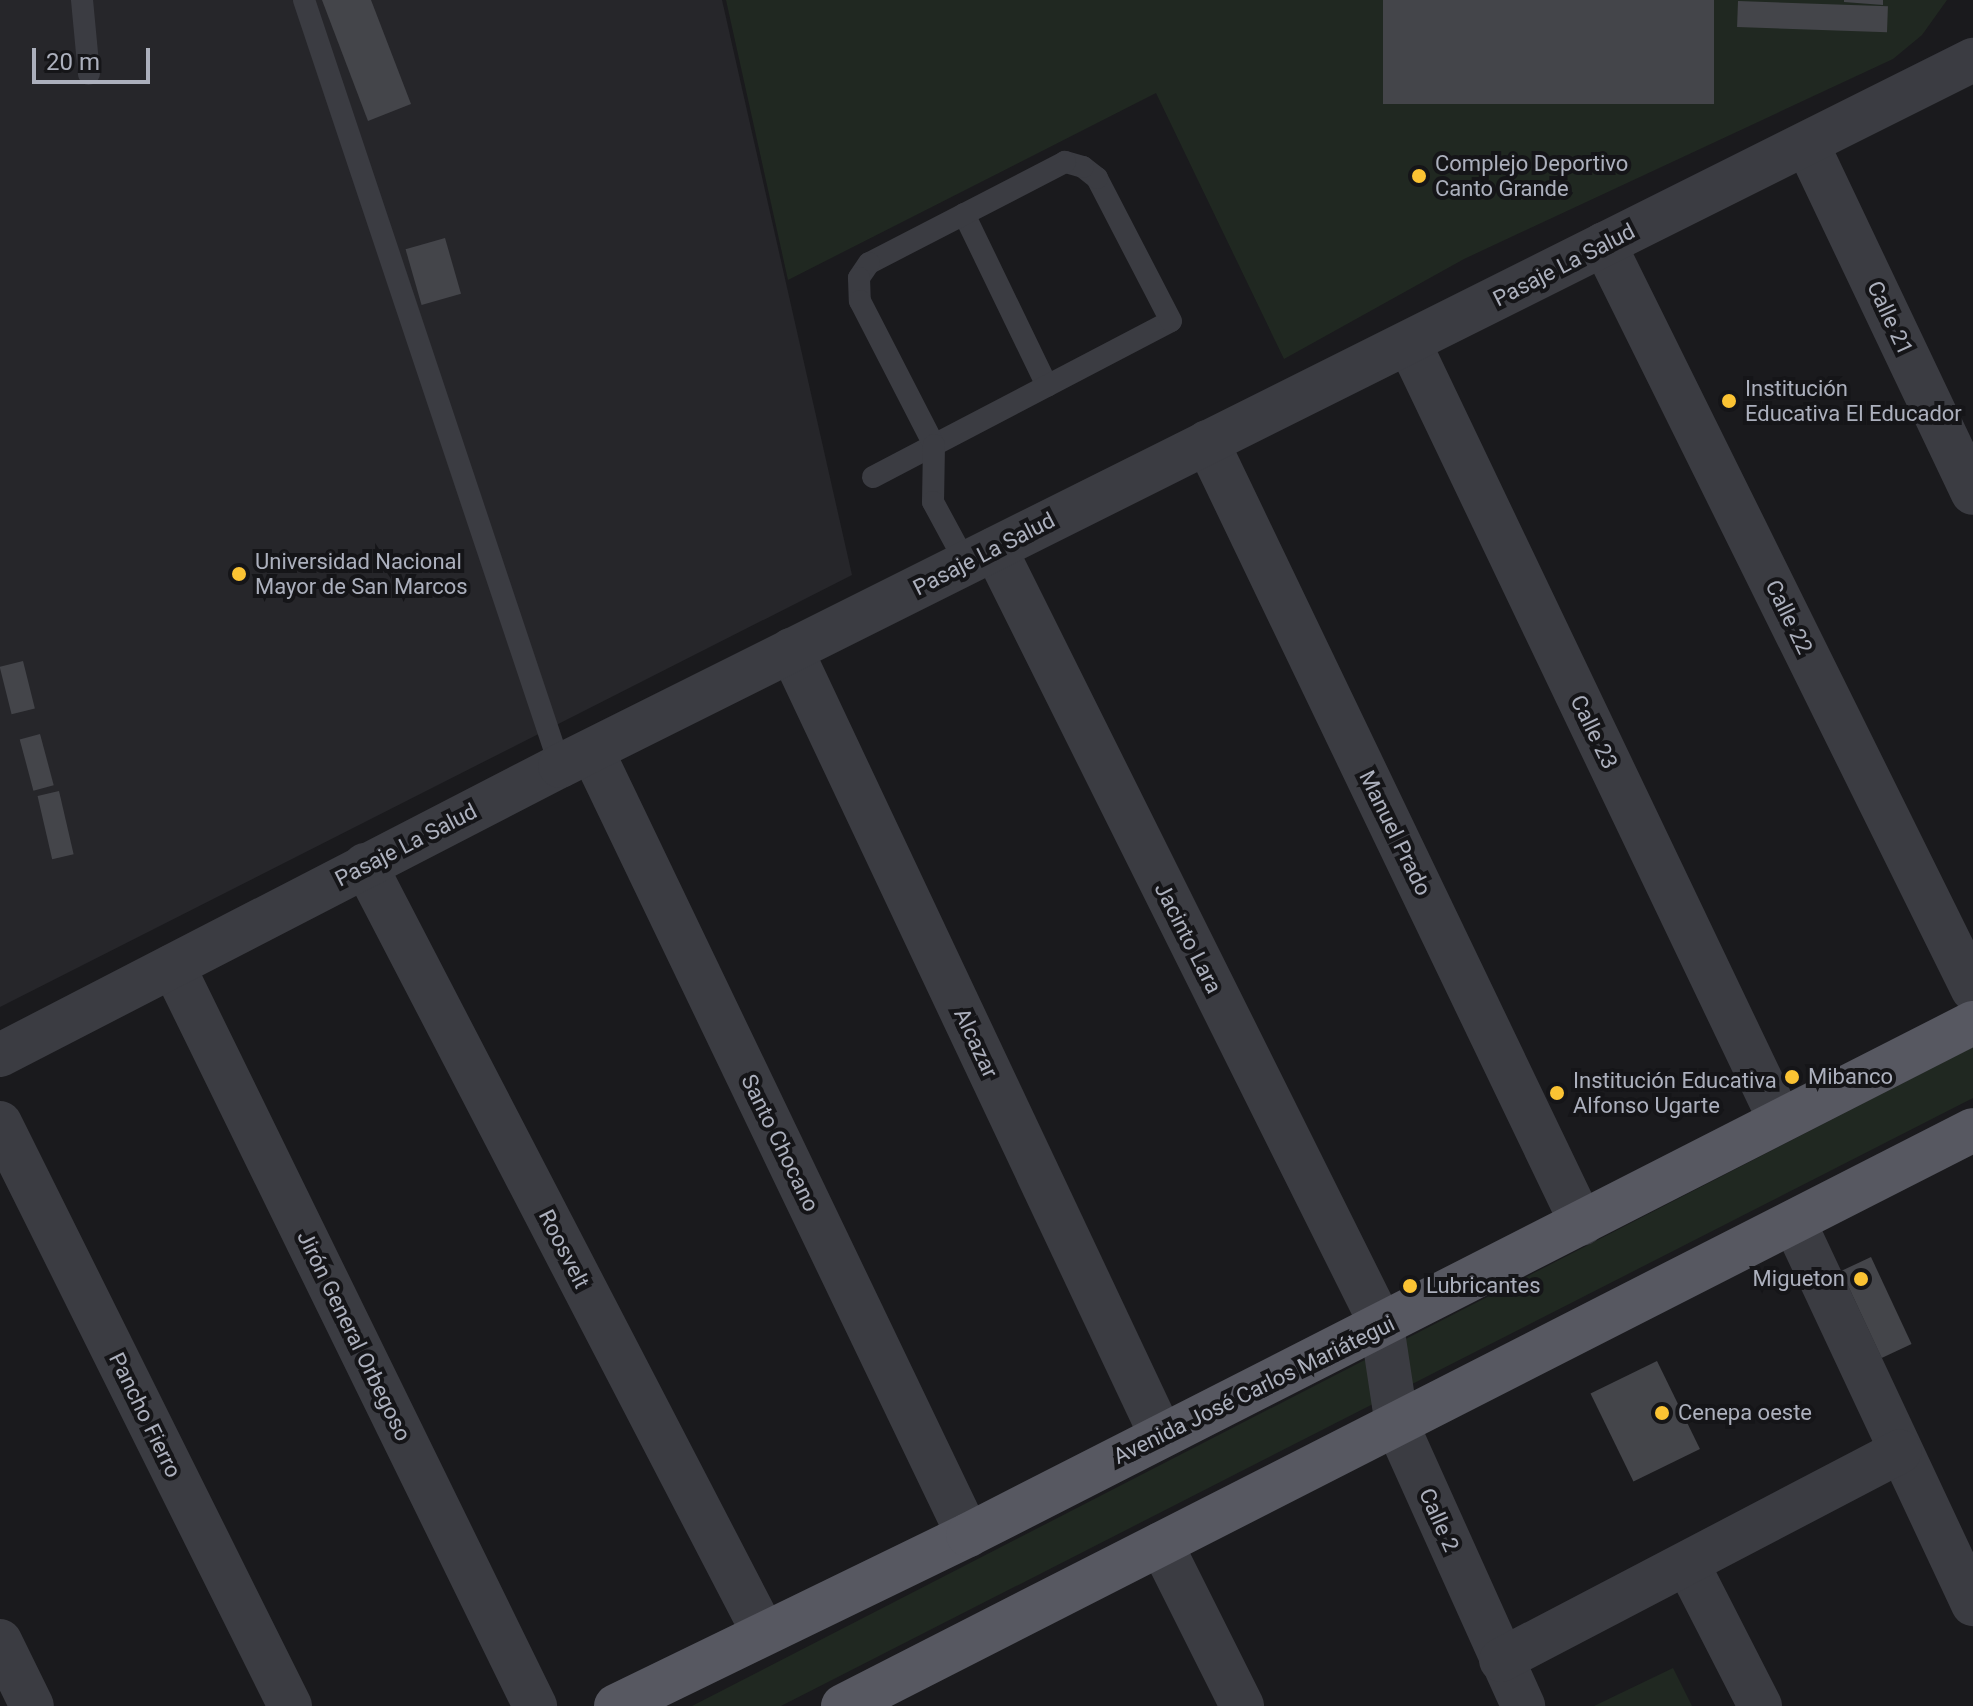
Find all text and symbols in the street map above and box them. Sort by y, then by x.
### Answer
scale bar [36,32,154,82]
text: 20 m [46,48,100,76]
place label: Complejo Deportivo Canto Grande [1435,150,1628,202]
marker: Complejo Deportivo Canto Grande [1410,167,1428,185]
street label: Pasaje La Salud [1489,218,1639,312]
street label: Calle 21 [1861,277,1919,359]
place label: Institución Educativa El Educador [1745,375,1962,426]
marker: Institución Educativa El Educador [1720,392,1738,410]
street label: Pasaje La Salud [909,507,1059,601]
place label: Universidad Nacional Mayor de San Marcos [255,548,468,600]
marker: Universidad Nacional Mayor de San Marcos [230,565,248,583]
street label: Calle 22 [1760,576,1818,658]
street label: Calle 23 [1565,691,1623,773]
street label: Manuel Prado [1353,766,1437,900]
street label: Pasaje La Salud [331,798,481,892]
street label: Jacinto Lara [1149,878,1227,998]
street label: Alcazar [949,1004,1003,1082]
place label: Mibanco [1808,1064,1893,1090]
place label: Institución Educativa Alfonso Ugarte [1573,1067,1777,1118]
marker: Mibanco [1783,1068,1801,1086]
street label: Santo Chocano [735,1070,825,1216]
marker: Institución Educativa Alfonso Ugarte [1548,1084,1566,1102]
street label: Roosvelt [533,1205,595,1293]
street label: Jirón General Orbegoso [292,1227,416,1445]
place label: Migueton [1753,1266,1845,1292]
marker: Migueton [1852,1270,1870,1288]
place label: Lubricantes [1426,1273,1541,1299]
marker: Lubricantes [1401,1277,1419,1295]
street label: Avenida José Carlos Mariátegui [1109,1310,1399,1470]
street label: Pancho Fierro [103,1348,187,1482]
place label: Cenepa oeste [1678,1400,1812,1426]
marker: Cenepa oeste [1653,1404,1671,1422]
street label: Calle 2 [1413,1484,1465,1556]

